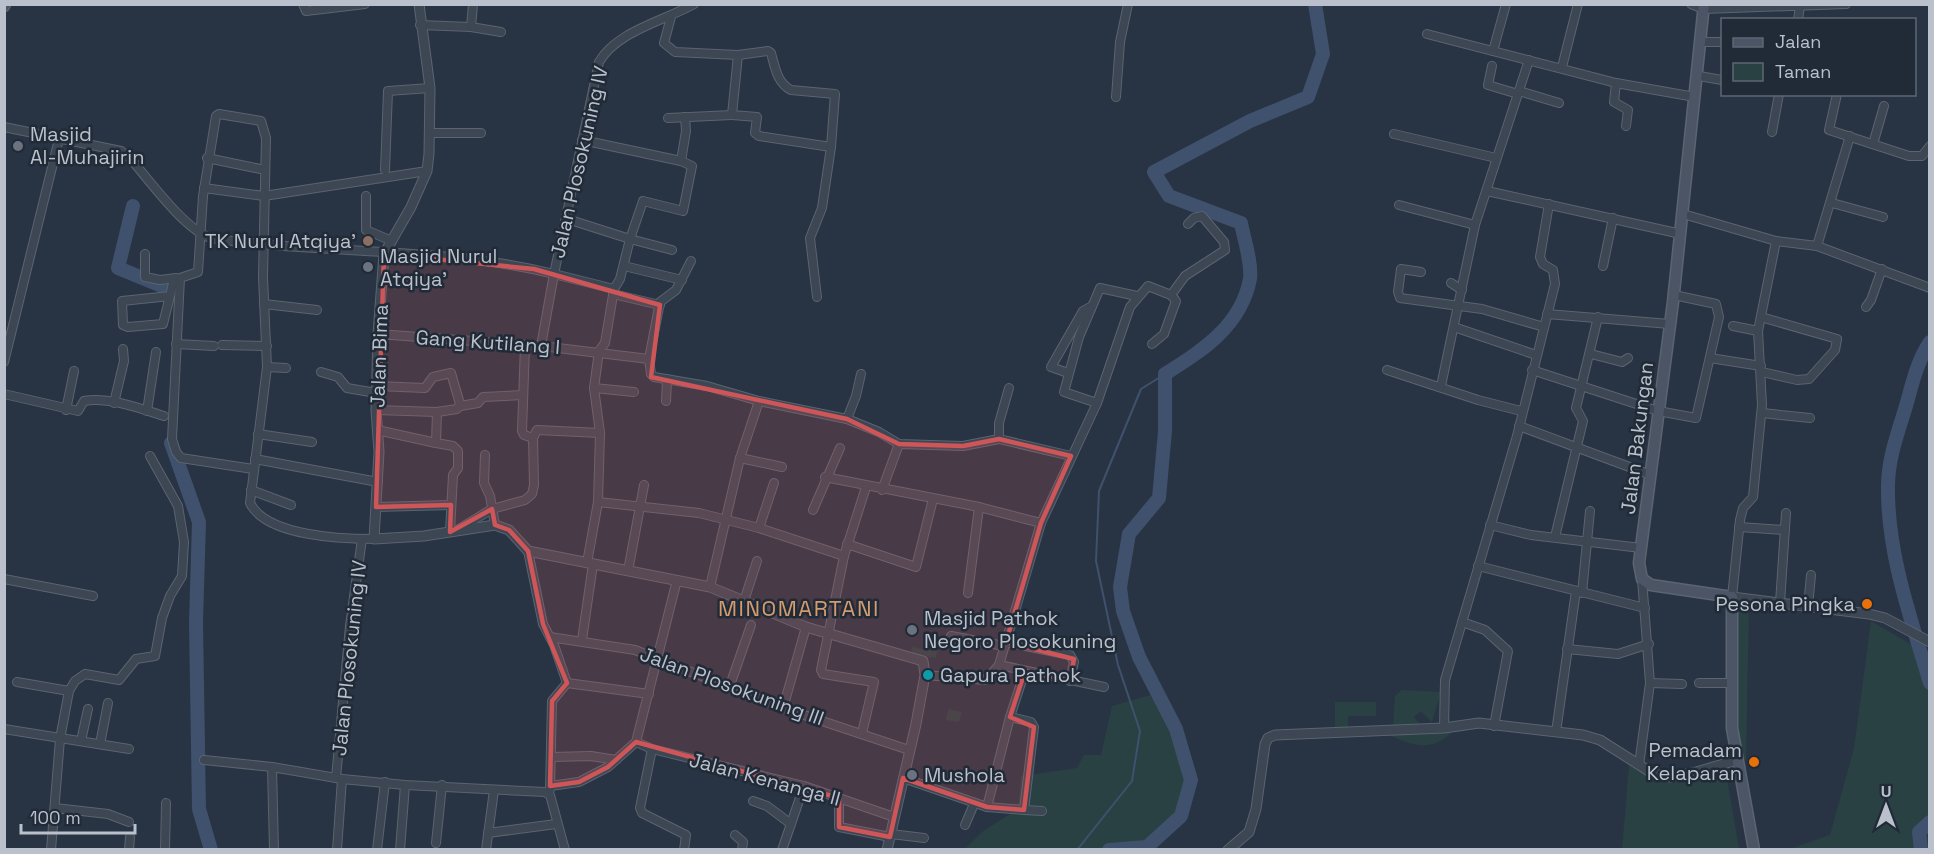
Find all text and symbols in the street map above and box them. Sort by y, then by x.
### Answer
legend [1721,18,1916,96]
text: Jalan [1775,30,1821,53]
text: Taman [1775,60,1831,83]
street label: Jalan Plosokuning IV [544,63,614,261]
place label: Masjid Al-Muhajirin [30,121,144,170]
marker: Masjid Al-Muhajirin [11,139,25,153]
place label: TK Nurul Atqiya' [205,228,356,254]
marker: TK Nurul Atqiya' [361,234,375,248]
place label: Masjid Nurul Atqiya' [380,243,497,292]
marker: Masjid Nurul Atqiya' [361,260,375,274]
street label: Jalan Bima [364,304,394,408]
street label: Gang Kutilang I [415,324,561,360]
street label: Jalan Bakungan [1615,360,1659,516]
street label: Jalan Plosokuning IV [326,559,372,757]
place label: Pesona Pingka [1716,591,1855,617]
district label: MINOMARTANI [718,594,880,622]
marker: Pesona Pingka [1860,597,1874,611]
place label: Masjid Pathok Negoro Plosokuning [924,605,1116,654]
marker: Masjid Pathok Negoro Plosokuning [905,623,919,637]
street label: Jalan Plosokuning III [636,641,828,731]
place label: Gapura Pathok [940,662,1081,688]
marker: Gapura Pathok [921,668,935,682]
place label: Pemadam Kelaparan [1647,737,1742,786]
street label: Jalan Kenanga II [687,746,843,812]
marker: Pemadam Kelaparan [1747,755,1761,769]
place label: Mushola [924,762,1005,788]
marker: Mushola [905,768,919,782]
north arrow [1856,776,1916,836]
text: U [1881,781,1891,802]
scale bar [21,797,135,835]
text: 100 m [30,806,81,829]

